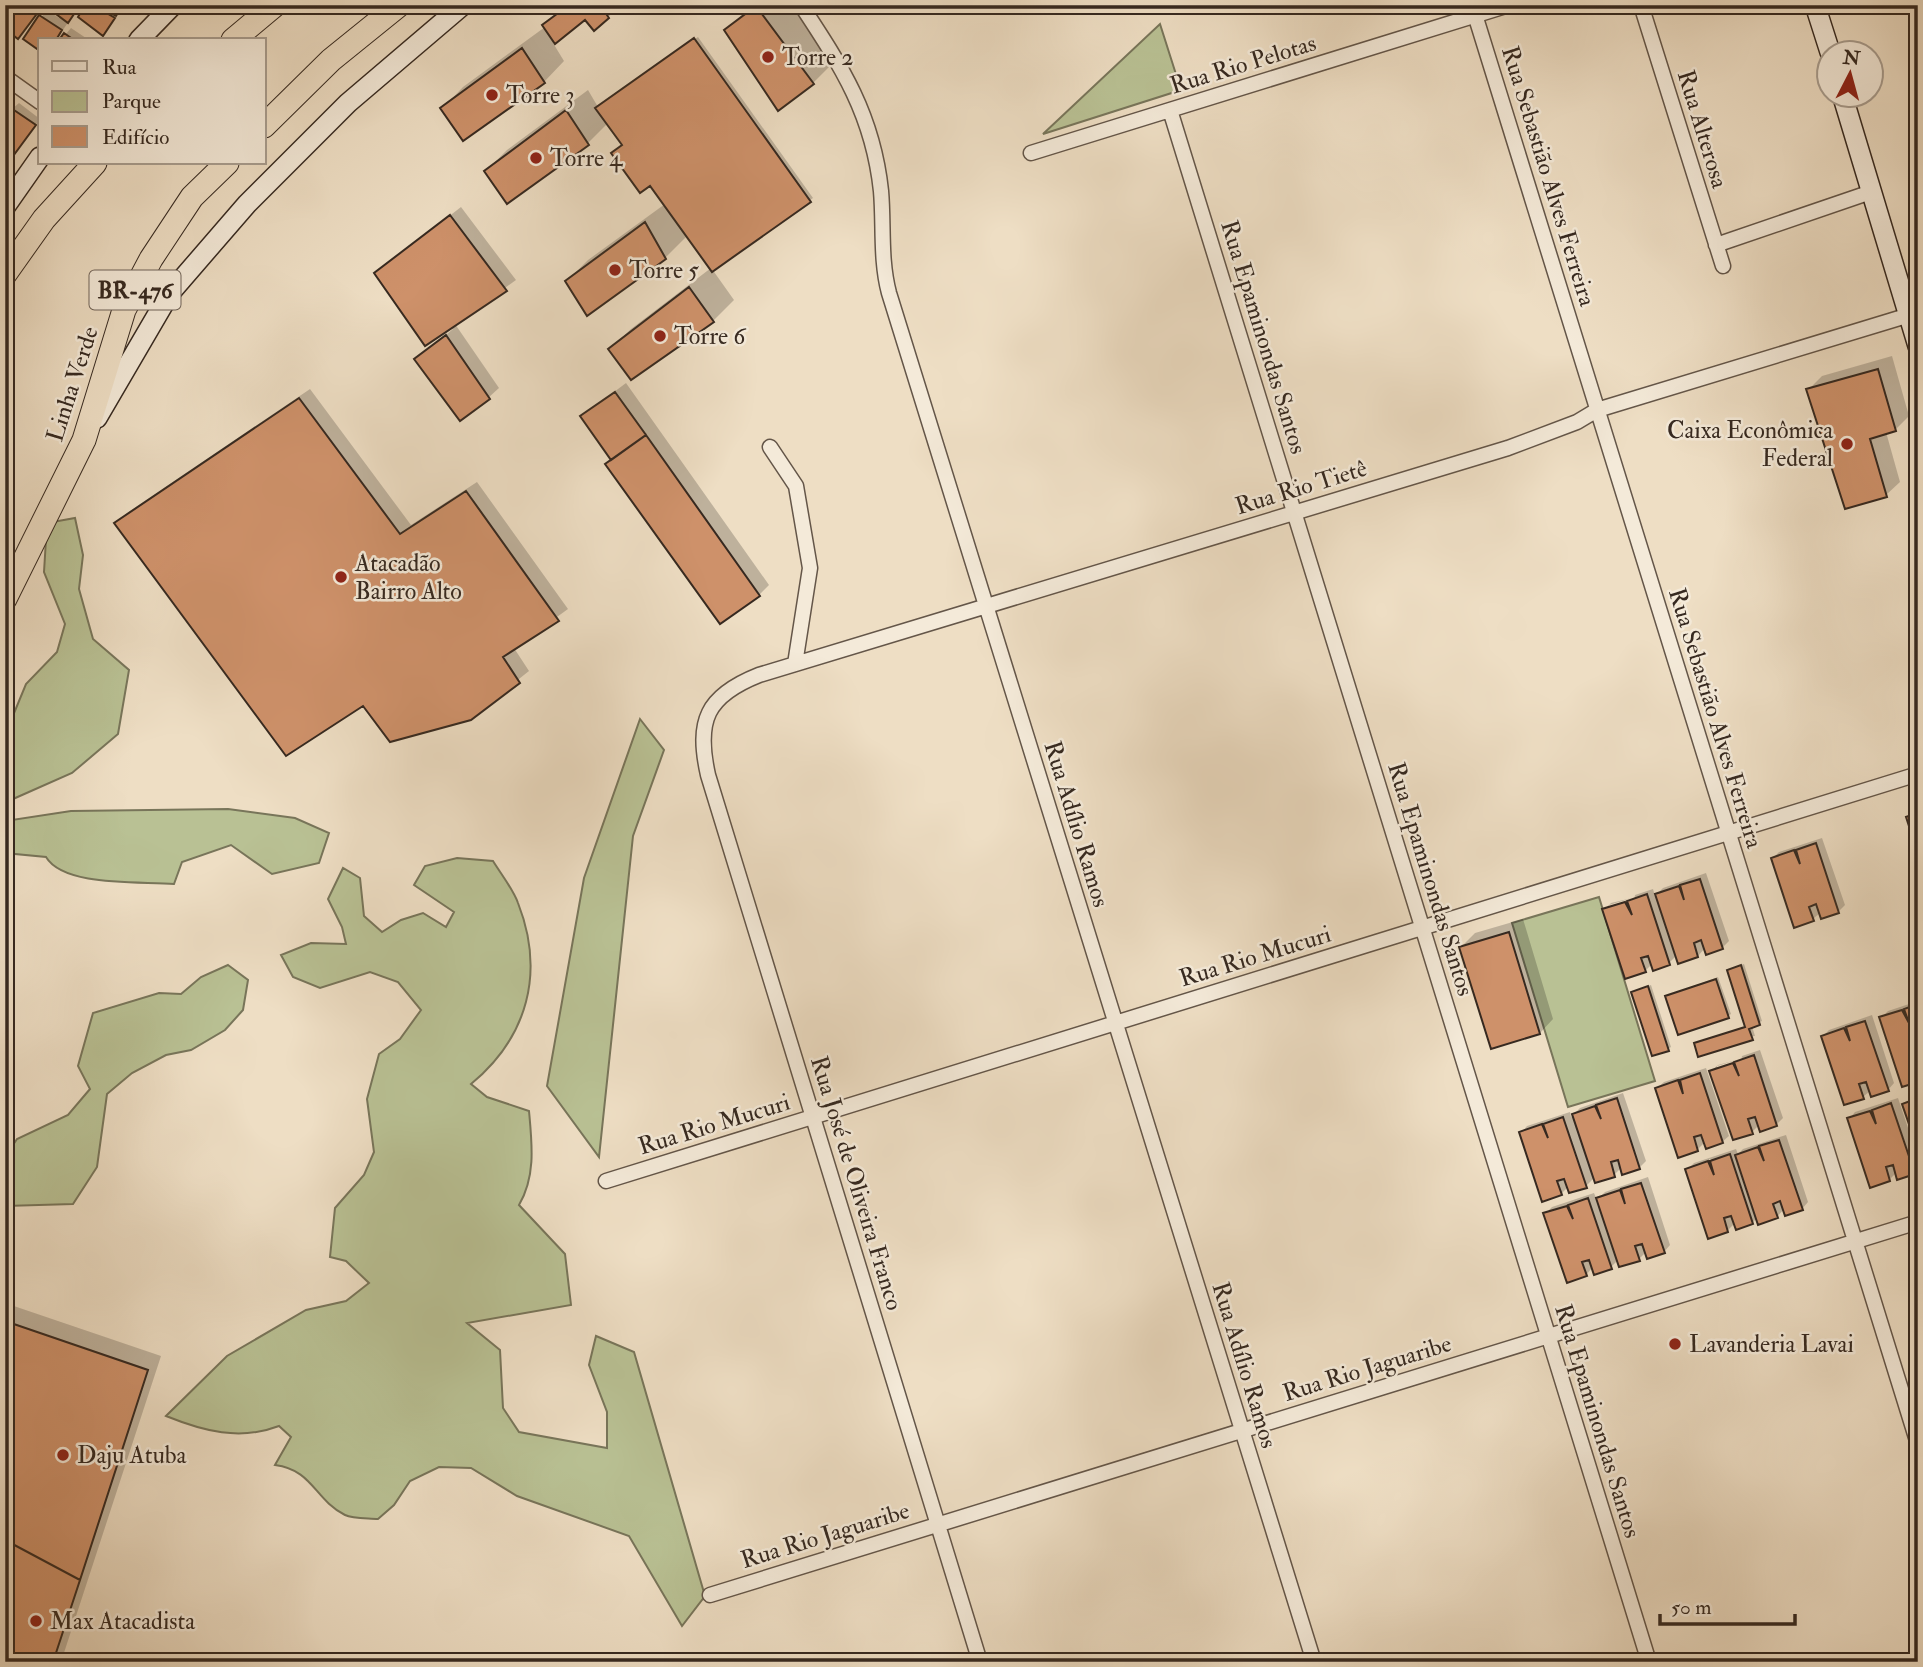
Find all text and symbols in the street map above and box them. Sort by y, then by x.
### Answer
street label: Rua Rio Pelotas [1166,28,1320,101]
legend [38,38,266,164]
north arrow [1814,38,1884,108]
place label: Torre 2 [782,42,853,73]
street label: Rua Sebastião Alves Ferreira [1494,42,1603,311]
text: N [1841,45,1862,71]
marker: Torre 2 [760,49,776,65]
text: Rua [102,54,137,81]
street label: Rua Alterosa [1670,66,1735,193]
place label: Torre 3 [506,80,574,111]
marker: Torre 3 [484,87,500,103]
text: Parque [102,88,161,115]
text: Edifício [102,124,169,151]
place label: Torre 4 [550,143,623,174]
marker: Torre 4 [528,150,544,166]
street label: Rua Epaminondas Santos [1213,217,1314,458]
place label: Torre 5 [629,255,699,286]
marker: Torre 5 [607,262,623,278]
road number: BR-476 [90,270,180,310]
place label: Torre 6 [674,321,747,352]
street label: Linha Verde [39,323,106,446]
marker: Torre 6 [652,328,668,344]
place label: Caixa Econômica Federal [1667,415,1834,474]
marker: Caixa Econômica Federal [1839,436,1855,452]
street label: Rua Rio Tietê [1232,453,1371,522]
place label: Atacadão Bairro Alto [354,548,462,607]
marker: Atacadão Bairro Alto [333,569,349,585]
street label: Rua Sebastião Alves Ferreira [1661,584,1770,853]
street label: Rua Adílio Ramos [1037,737,1117,911]
street label: Rua Epaminondas Santos [1380,759,1481,1000]
street label: Rua Rio Mucuri [1176,919,1335,994]
street label: Rua José de Oliveira Franco [803,1052,910,1314]
street label: Rua Rio Mucuri [635,1087,794,1162]
street label: Rua Adílio Ramos [1205,1278,1285,1452]
street label: Rua Epaminondas Santos [1547,1301,1648,1542]
street label: Rua Rio Jaguaribe [1279,1328,1455,1409]
place label: Lavanderia Lavai [1689,1329,1854,1360]
marker: Lavanderia Lavai [1667,1336,1683,1352]
place label: Daju Atuba [77,1440,188,1471]
marker: Daju Atuba [55,1447,71,1463]
street label: Rua Rio Jaguaribe [737,1495,913,1576]
scale bar [1660,1583,1795,1627]
text: 50 m [1671,1594,1712,1621]
place label: Max Atacadista [50,1606,196,1637]
marker: Max Atacadista [28,1613,44,1629]

